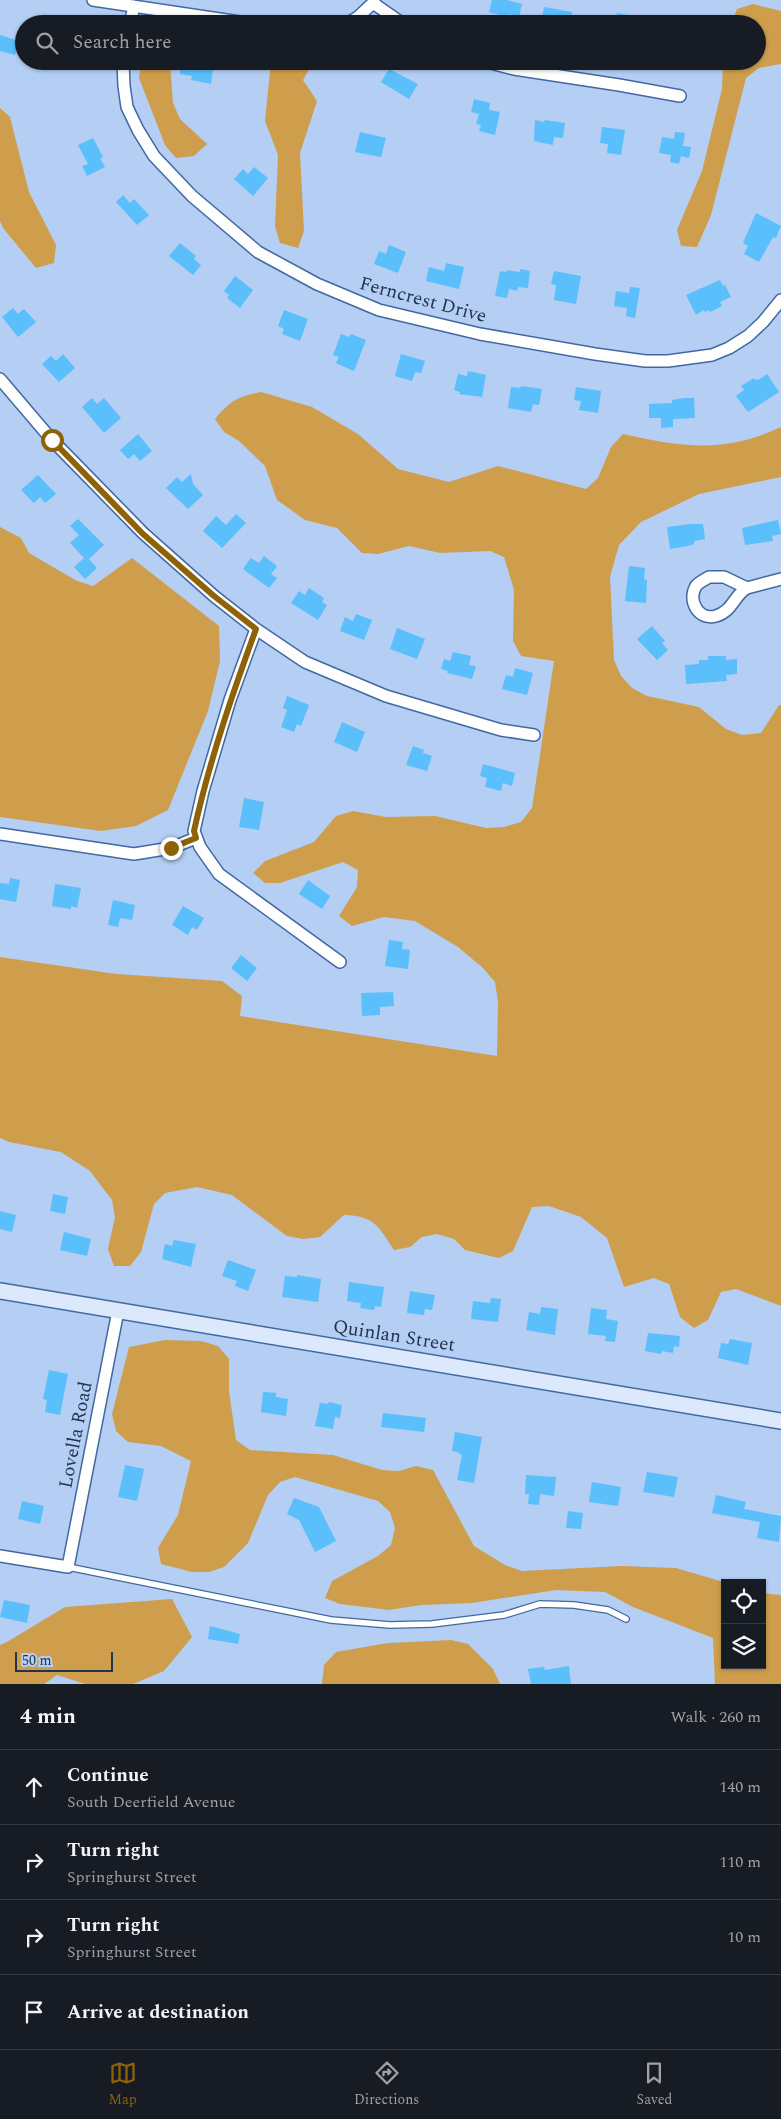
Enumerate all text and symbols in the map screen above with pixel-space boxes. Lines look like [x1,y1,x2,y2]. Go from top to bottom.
search box [15,15,766,70]
text: Search here [73,28,172,57]
icon: search [33,29,61,57]
street label: Ferncrest Drive [356,269,490,331]
route start [41,429,64,452]
route end [160,837,183,860]
street label: Quinlan Street [331,1312,458,1360]
street label: Lovella Road [51,1379,101,1491]
map controls [721,1579,766,1669]
button: locate [721,1579,766,1624]
button: layers [721,1624,766,1669]
scale bar [15,1649,112,1672]
text: 50 m [22,1650,52,1671]
text: 4 min [20,1701,76,1733]
text: Walk · 260 m [670,1705,761,1729]
text: Continue [67,1761,149,1790]
icon: ahead [20,1773,48,1801]
text: 140 m [719,1775,761,1799]
text: South Deerfield Avenue [67,1790,236,1814]
text: Turn right [67,1836,160,1865]
icon: right [20,1848,48,1876]
text: 110 m [719,1850,761,1874]
text: Springhurst Street [67,1865,197,1889]
text: Turn right [67,1911,160,1940]
icon: right [20,1923,48,1951]
text: 10 m [727,1925,761,1949]
text: Springhurst Street [67,1940,197,1964]
icon: arrive [20,1998,48,2026]
text: Arrive at destination [67,1998,249,2027]
tab: Map [109,2059,137,2110]
tab: Directions [354,2059,419,2110]
tab: Saved [637,2059,672,2110]

